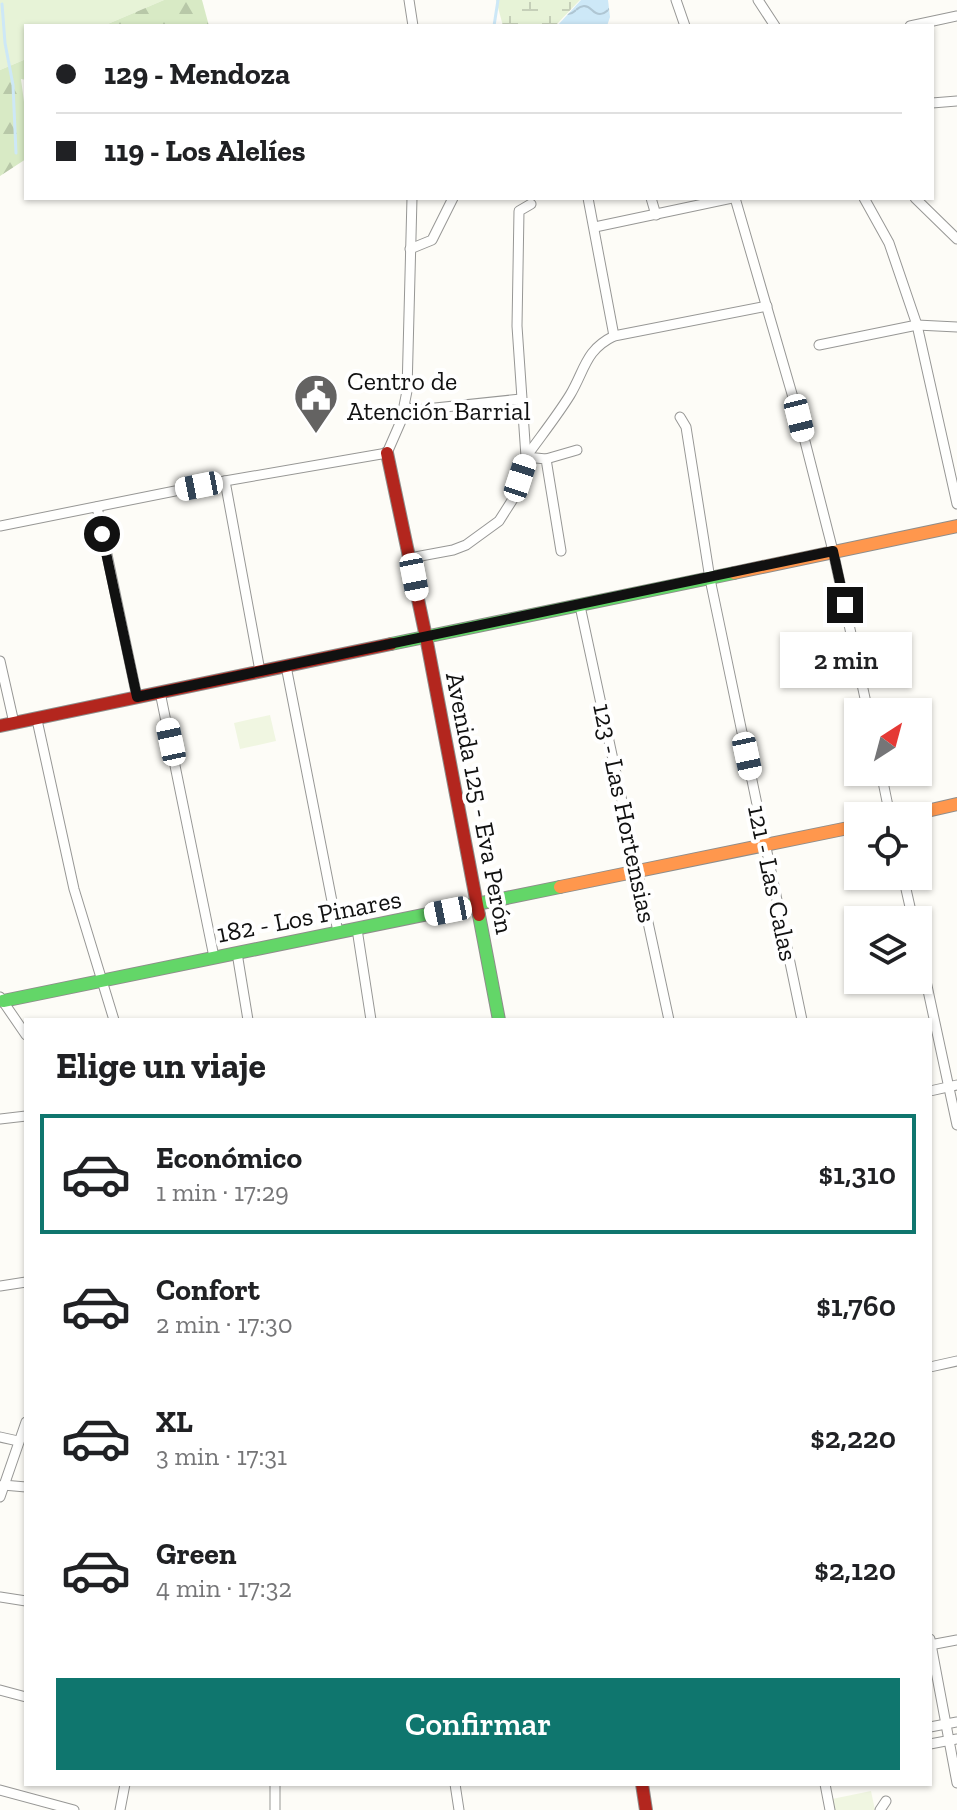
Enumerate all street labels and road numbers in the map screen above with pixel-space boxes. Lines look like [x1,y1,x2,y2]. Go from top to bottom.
street label: Avenida 125 - Eva Perón [439,669,521,937]
street label: 123 - Las Hortensias [586,700,664,926]
street label: 121 - Las Calas [741,802,805,964]
street label: 182 - Los Pinares [214,882,404,950]

